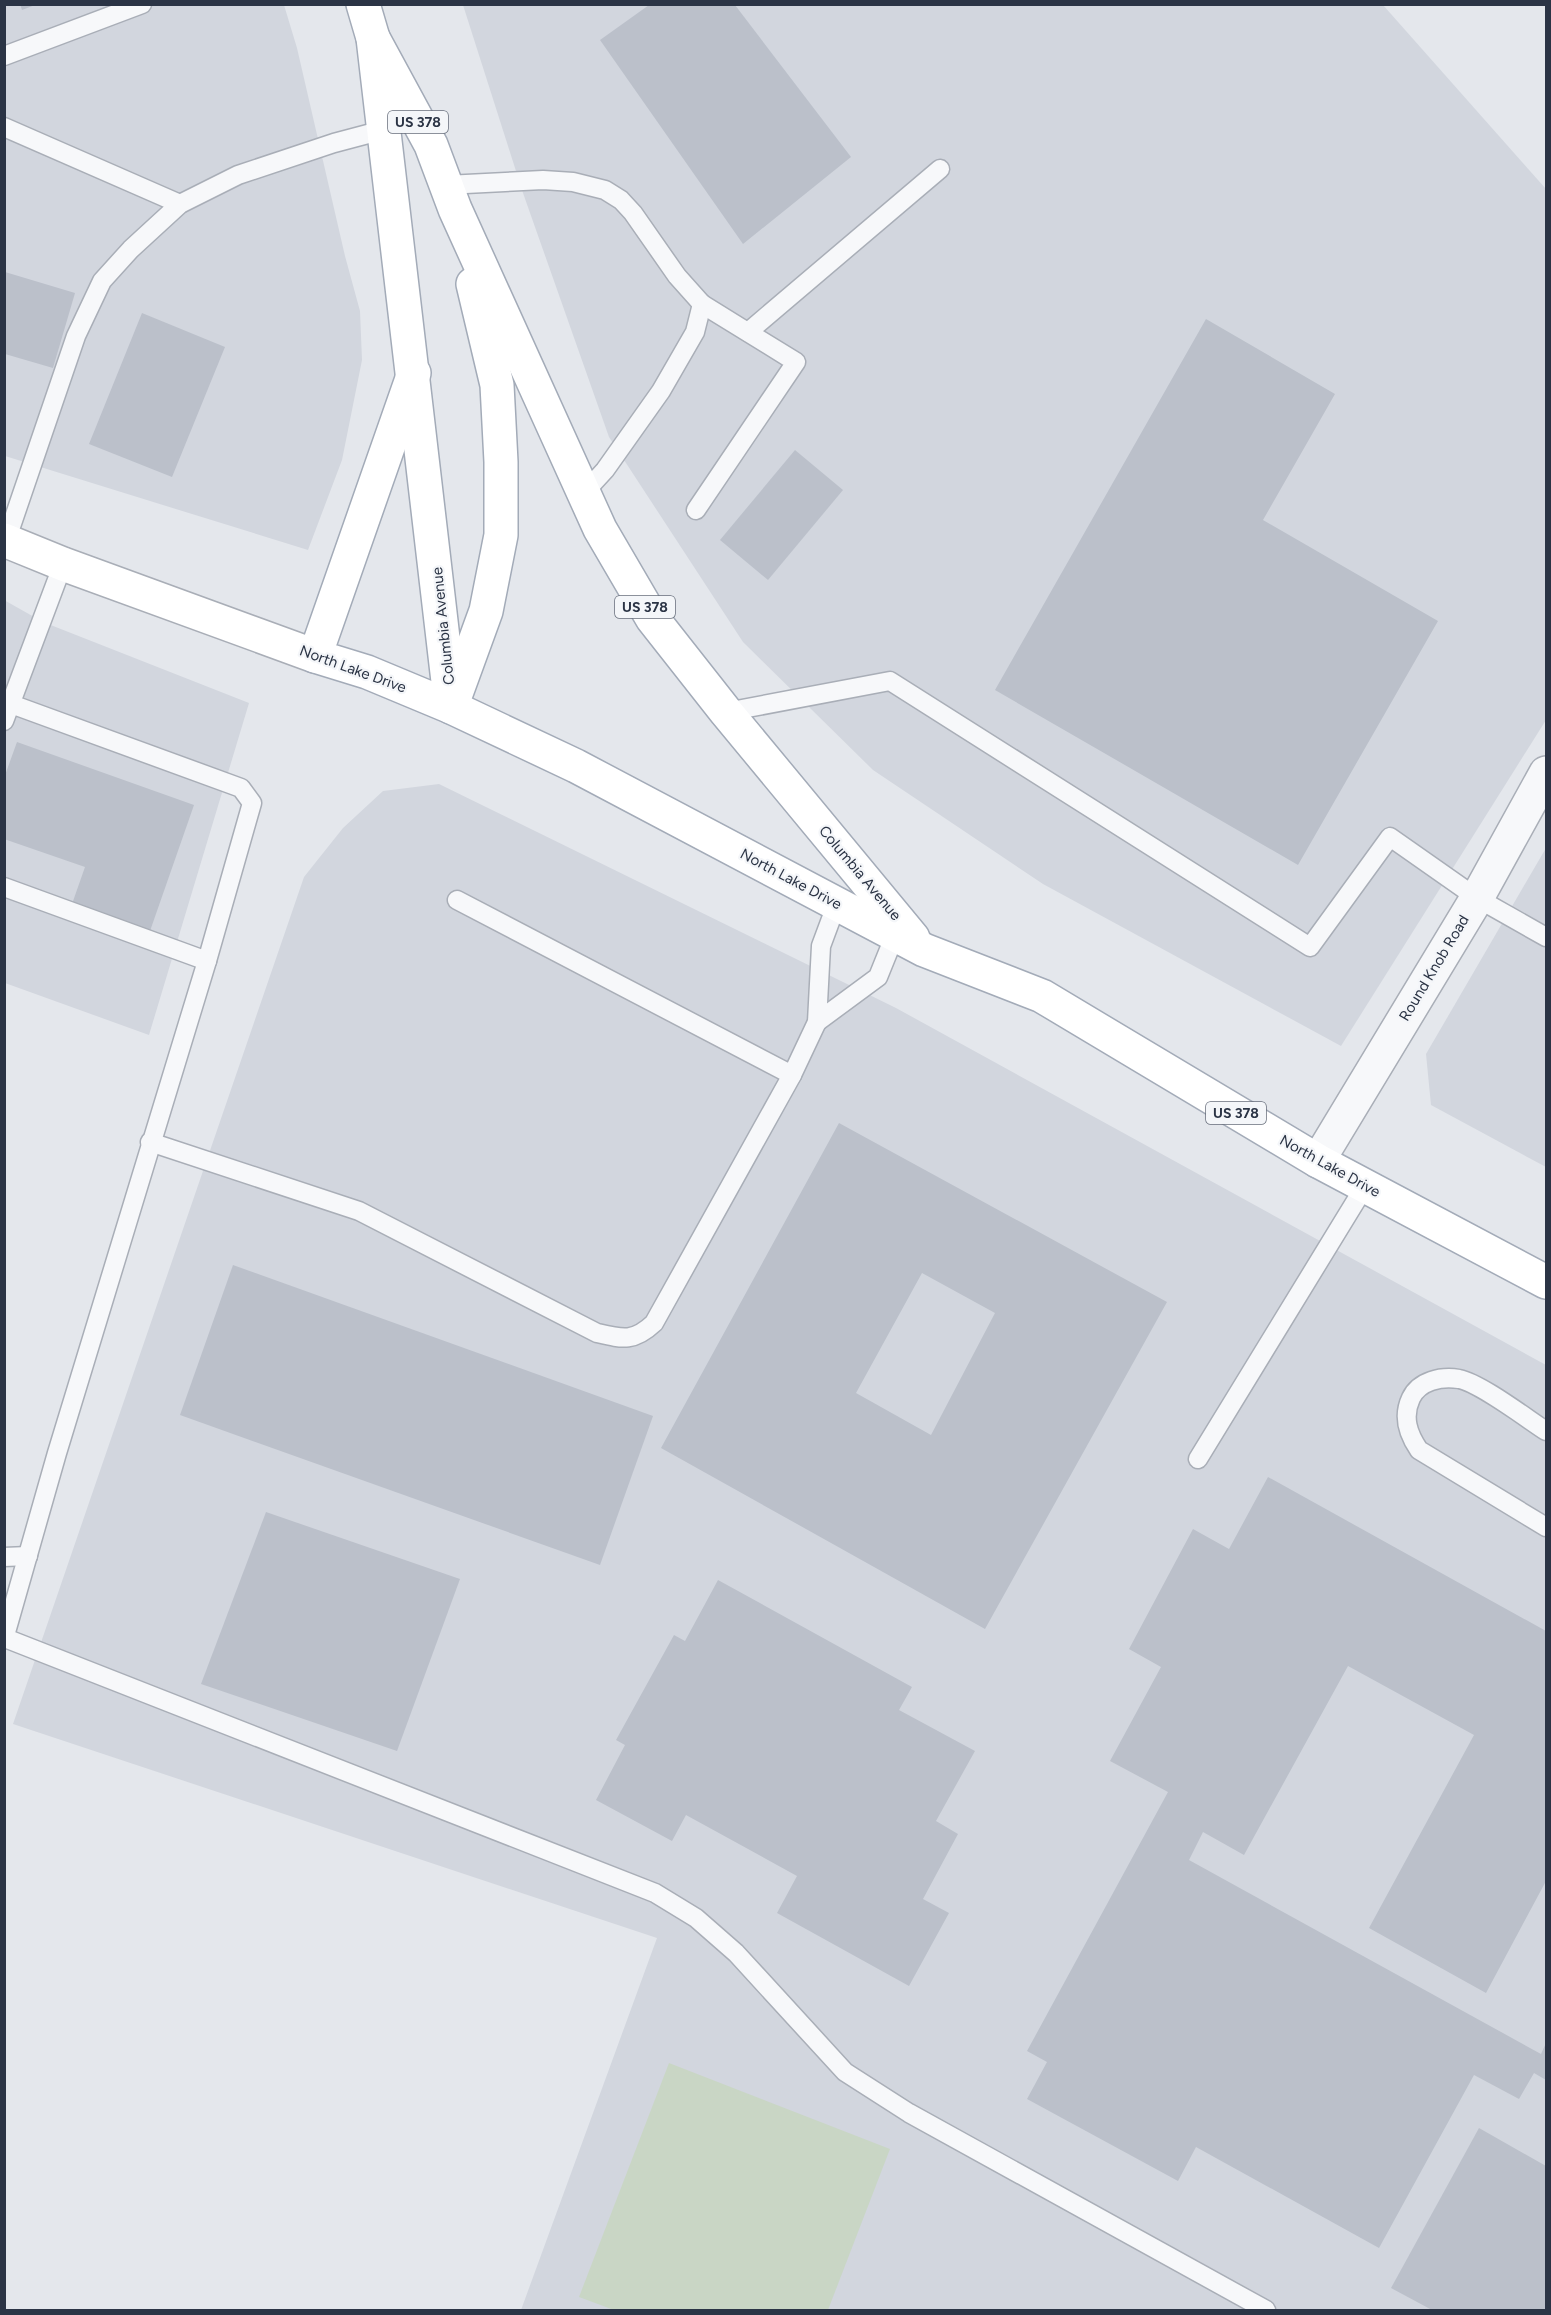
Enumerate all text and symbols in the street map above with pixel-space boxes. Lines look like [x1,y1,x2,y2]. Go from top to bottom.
road number: US 378 [388,111,448,133]
street label: Columbia Avenue [428,566,458,686]
road number: US 378 [615,596,675,618]
street label: North Lake Drive [297,641,409,697]
street label: Columbia Avenue [815,822,905,924]
street label: North Lake Drive [737,845,845,913]
street label: Round Knob Road [1395,912,1473,1024]
road number: US 378 [1206,1102,1266,1124]
street label: North Lake Drive [1277,1131,1383,1201]

